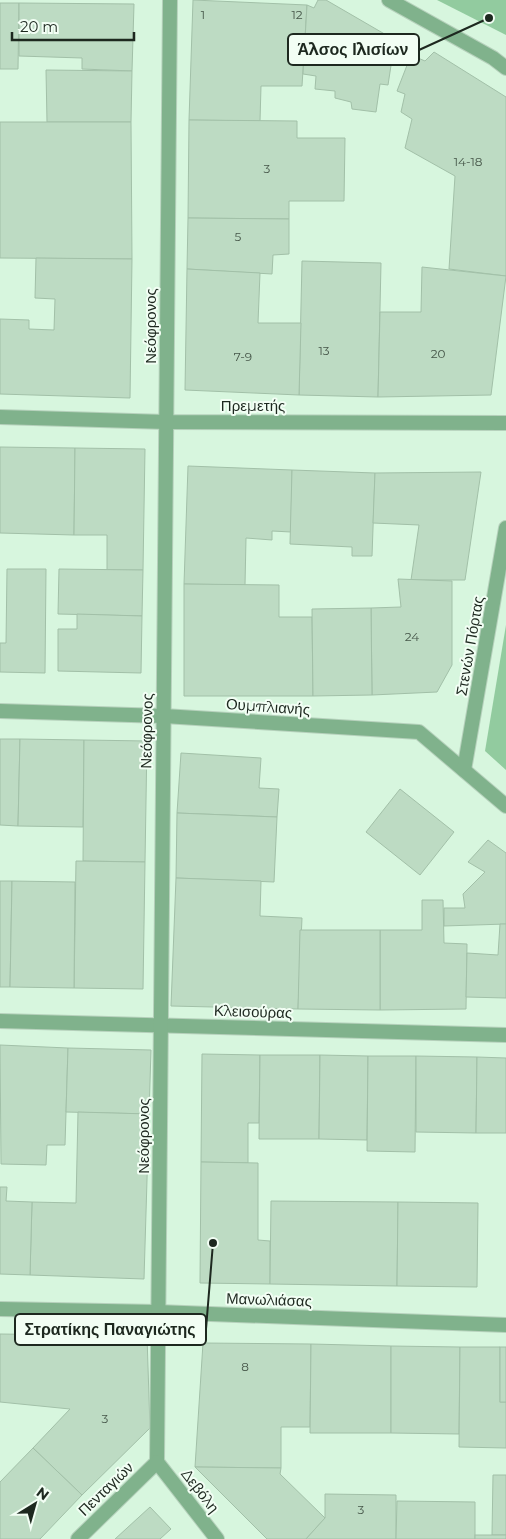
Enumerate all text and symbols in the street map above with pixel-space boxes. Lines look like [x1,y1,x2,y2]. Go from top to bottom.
house number: 1 [201,7,205,22]
house number: 12 [291,7,303,22]
scale bar [12,10,135,42]
text: 20 m [20,17,58,36]
callout: Άλσος Ιλισίων [288,34,419,65]
text: Άλσος Ιλισίων [298,40,409,59]
house number: 14-18 [454,154,483,169]
house number: 3 [264,161,271,176]
house number: 5 [235,229,242,244]
street label: Νεόφρονος [141,288,160,364]
house number: 13 [318,343,330,358]
house number: 20 [431,346,445,361]
house number: 7-9 [234,349,252,364]
street label: Πρεμετής [221,396,285,415]
street label: Στενών Πόρτας [451,595,488,697]
house number: 24 [405,629,419,644]
street label: Νεόφρονος [136,693,157,769]
street label: Ουμπλιανής [225,694,311,719]
street label: Κλεισούρας [214,1001,293,1022]
street label: Νεόφρονος [134,1098,153,1174]
street label: Μανωλιάσας [226,1289,312,1310]
callout: Στρατίκης Παναγιώτης [15,1314,206,1345]
text: Στρατίκης Παναγιώτης [24,1320,196,1339]
house number: 8 [241,1359,249,1374]
house number: 3 [102,1411,109,1426]
street label: Πενταγιών [74,1458,137,1520]
street label: Δεβόλη [177,1465,224,1517]
north arrow [10,1479,60,1529]
text: N [33,1483,53,1504]
house number: 3 [358,1502,365,1517]

